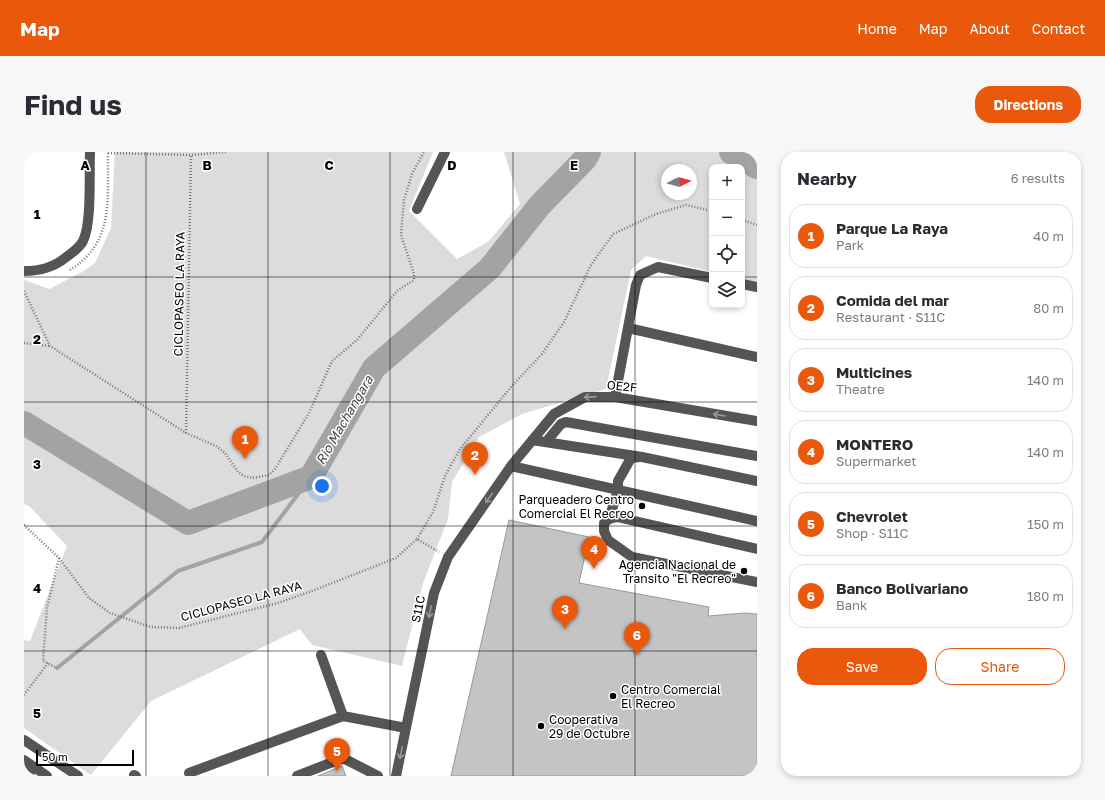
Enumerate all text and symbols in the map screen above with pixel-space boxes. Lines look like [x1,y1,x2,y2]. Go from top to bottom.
text: Map [20,17,60,40]
text: Home [857,20,897,37]
text: Map [919,20,947,37]
text: About [969,20,1010,37]
text: Contact [1032,20,1085,37]
button: Directions [975,86,1081,123]
text: Find us [24,88,122,121]
text: A [80,157,90,173]
text: B [202,157,212,173]
text: C [324,157,334,173]
text: D [447,157,457,173]
text: E [570,157,578,173]
north arrow [661,164,697,200]
map controls [709,164,745,308]
button: + [709,164,745,200]
text: Nearby [797,168,857,189]
text: 6 results [1011,170,1065,186]
button: − [709,200,745,236]
text: 1 [34,206,41,222]
text: Parque La Raya [836,219,948,237]
text: 1 [808,228,814,244]
text: 40 m [1033,228,1064,244]
street label: CICLOPASEO LA RAYA [170,232,188,356]
button: locate [709,236,745,272]
text: Park [836,237,864,253]
button: layers [709,272,745,308]
text: Comida del mar [836,291,949,309]
text: 2 [807,300,815,316]
text: 80 m [1033,300,1064,316]
text: Restaurant · S11C [836,309,945,325]
text: 2 [33,331,41,347]
text: Multicines [836,363,912,381]
water label: Rio Machangara [312,372,376,467]
text: 3 [807,372,815,388]
text: 140 m [1027,372,1064,388]
street label: OE2F [606,377,638,395]
text: Theatre [836,381,885,397]
one-way arrow [584,394,597,401]
one-way arrow [712,410,725,418]
pin: 1 [232,426,258,459]
text: MONTERO [836,435,913,453]
pin: 2 [462,442,488,475]
text: 4 [807,444,815,460]
text: 140 m [1027,444,1064,460]
text: Supermarket [836,453,917,469]
text: 3 [33,456,41,472]
your location [312,476,332,496]
one-way arrow [485,492,493,503]
place label: Parqueadero Centro Comercial El Recreo [518,492,634,521]
marker: Parqueadero Centro Comercial El Recreo [637,501,647,511]
text: Chevrolet [836,507,908,525]
text: 5 [807,516,815,532]
text: 150 m [1027,516,1064,532]
text: Shop · S11C [836,525,908,541]
pin: 4 [581,536,607,569]
place label: Agencia Nacional de Transito "El Recreo" [619,557,736,586]
marker: Agencia Nacional de Transito "El Recreo" [739,566,749,576]
street label: CICLOPASEO LA RAYA [179,578,303,624]
text: Banco Bolivariano [836,579,968,597]
text: 4 [33,580,41,596]
text: 6 [807,588,815,604]
text: 180 m [1027,588,1064,604]
street label: S11C [408,594,428,624]
pin: 3 [552,596,578,629]
text: Bank [836,597,867,613]
one-way arrow [426,605,434,618]
pin: 6 [624,622,650,655]
button: Save [797,648,927,685]
button: Share [935,648,1065,685]
place label: Centro Comercial El Recreo [621,682,721,711]
marker: Centro Comercial El Recreo [608,691,618,701]
text: 5 [33,705,41,721]
place label: Cooperativa 29 de Octubre [549,712,630,741]
marker: Cooperativa 29 de Octubre [536,721,546,731]
pin: 5 [324,738,350,771]
one-way arrow [396,746,404,759]
scale bar [36,748,134,767]
text: 50 m [42,750,68,763]

